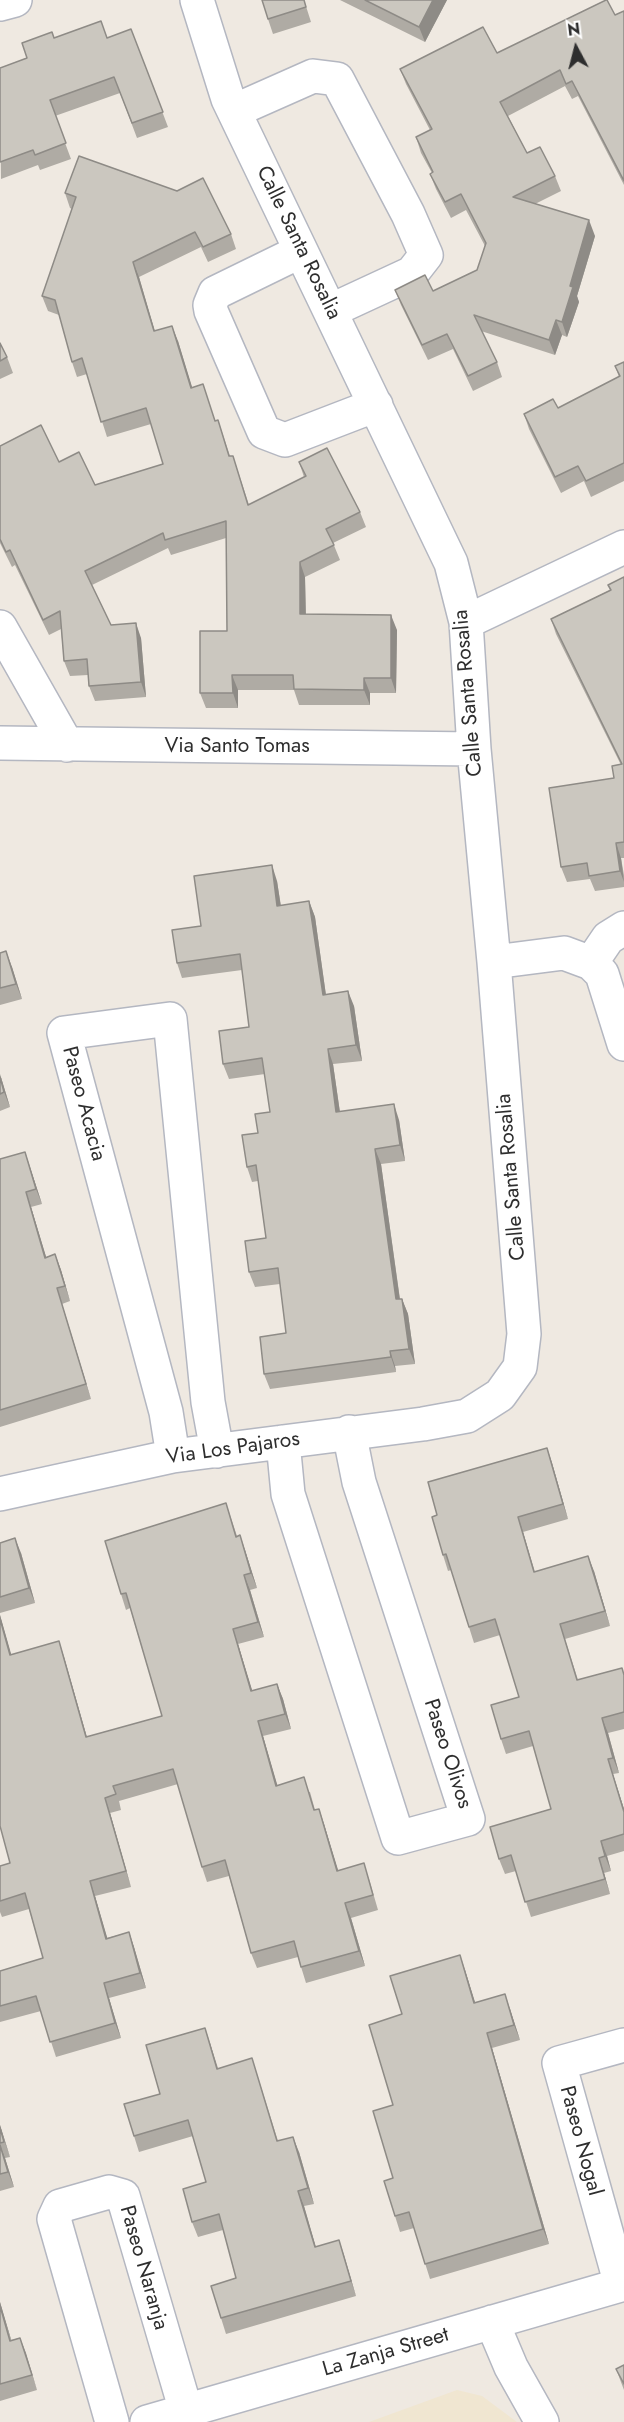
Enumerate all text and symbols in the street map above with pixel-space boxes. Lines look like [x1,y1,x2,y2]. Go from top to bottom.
text: N [566,17,581,42]
north arrow [546,18,606,78]
street label: Calle Santa Rosalia [250,162,346,324]
street label: Calle Santa Rosalia [449,608,489,778]
street label: Via Santo Tomas [164,734,310,760]
street label: Paseo Acacia [56,1044,110,1164]
street label: Calle Santa Rosalia [492,1092,532,1262]
street label: Via Los Pajaros [165,1427,301,1471]
street label: Paseo Olivos [417,1696,477,1812]
street label: Paseo Nogal [553,2083,607,2199]
street label: Paseo Naranja [113,2203,173,2333]
street label: La Zanja Street [320,2323,452,2383]

